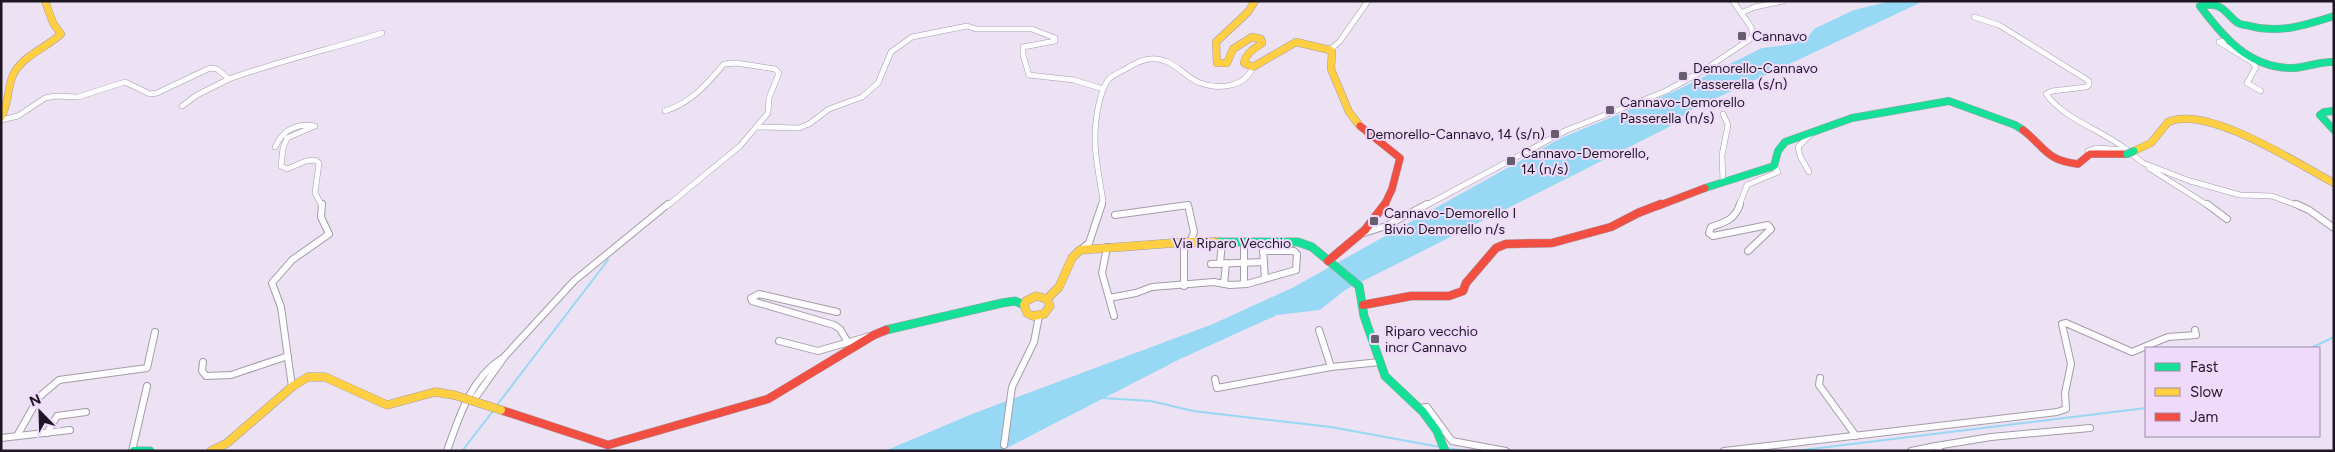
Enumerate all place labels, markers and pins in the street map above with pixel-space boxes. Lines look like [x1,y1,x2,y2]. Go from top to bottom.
place label: Cannavo [1752,28,1807,45]
marker: Cannavo [1736,30,1748,42]
place label: Demorello-Cannavo Passerella (s/n) [1693,60,1818,93]
marker: Demorello-Cannavo Passerella (s/n) [1677,70,1689,82]
place label: Cannavo-Demorello Passerella (n/s) [1620,94,1745,127]
marker: Cannavo-Demorello Passerella (n/s) [1604,104,1616,116]
place label: Demorello-Cannavo, 14 (s/n) [1366,126,1545,143]
marker: Demorello-Cannavo, 14 (s/n) [1549,128,1561,140]
place label: Cannavo-Demorello, 14 (n/s) [1521,145,1649,178]
marker: Cannavo-Demorello, 14 (n/s) [1505,155,1517,167]
place label: Cannavo-Demorello I Bivio Demorello n/s [1384,205,1516,238]
marker: Cannavo-Demorello I Bivio Demorello n/s [1368,215,1380,227]
place label: Riparo vecchio incr Cannavo [1385,323,1478,356]
marker: Riparo vecchio incr Cannavo [1369,333,1381,345]

